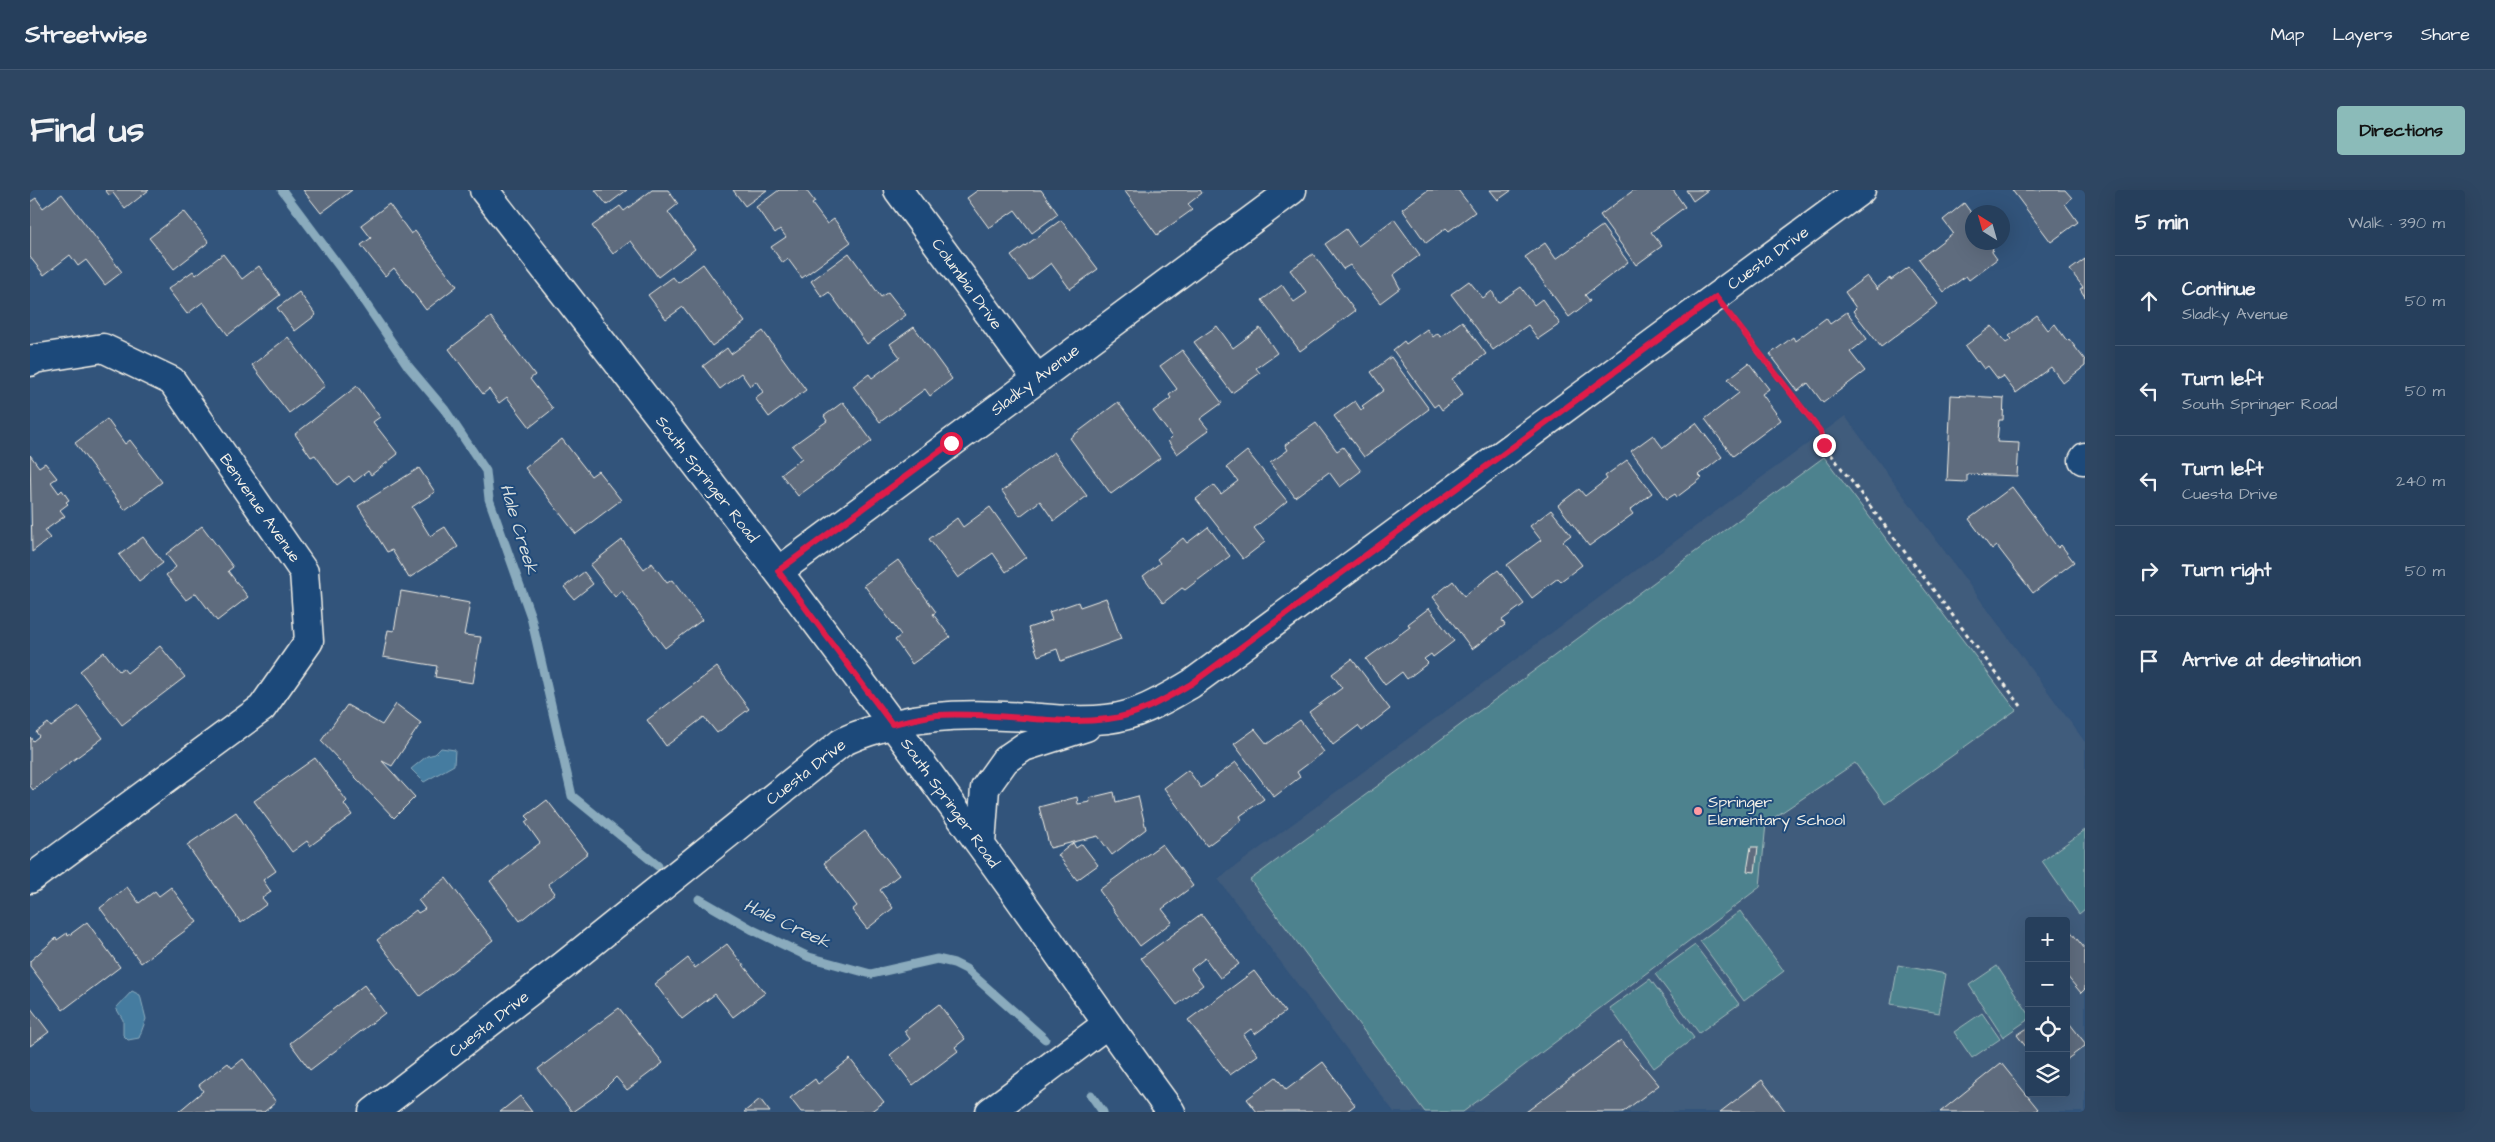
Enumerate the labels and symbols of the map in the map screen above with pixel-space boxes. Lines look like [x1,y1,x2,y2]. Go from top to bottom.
north arrow [1965,205,2010,250]
street label: Cuesta Drive [1723,221,1813,295]
street label: Columbia Drive [926,234,1008,334]
street label: Sladky Avenue [986,339,1085,422]
street label: South Springer Road [650,411,764,548]
route start [940,432,963,455]
route end [1813,434,1836,457]
street label: Benvenue Avenue [214,449,306,567]
water label: Hale Creek [493,481,545,578]
street label: Cuesta Drive [762,734,851,810]
street label: South Springer Road [895,734,1005,873]
place label: Springer Elementary School [1708,791,1845,832]
marker: Springer Elementary School [1692,805,1704,817]
water label: Hale Creek [740,893,835,955]
street label: Cuesta Drive [445,986,534,1062]

